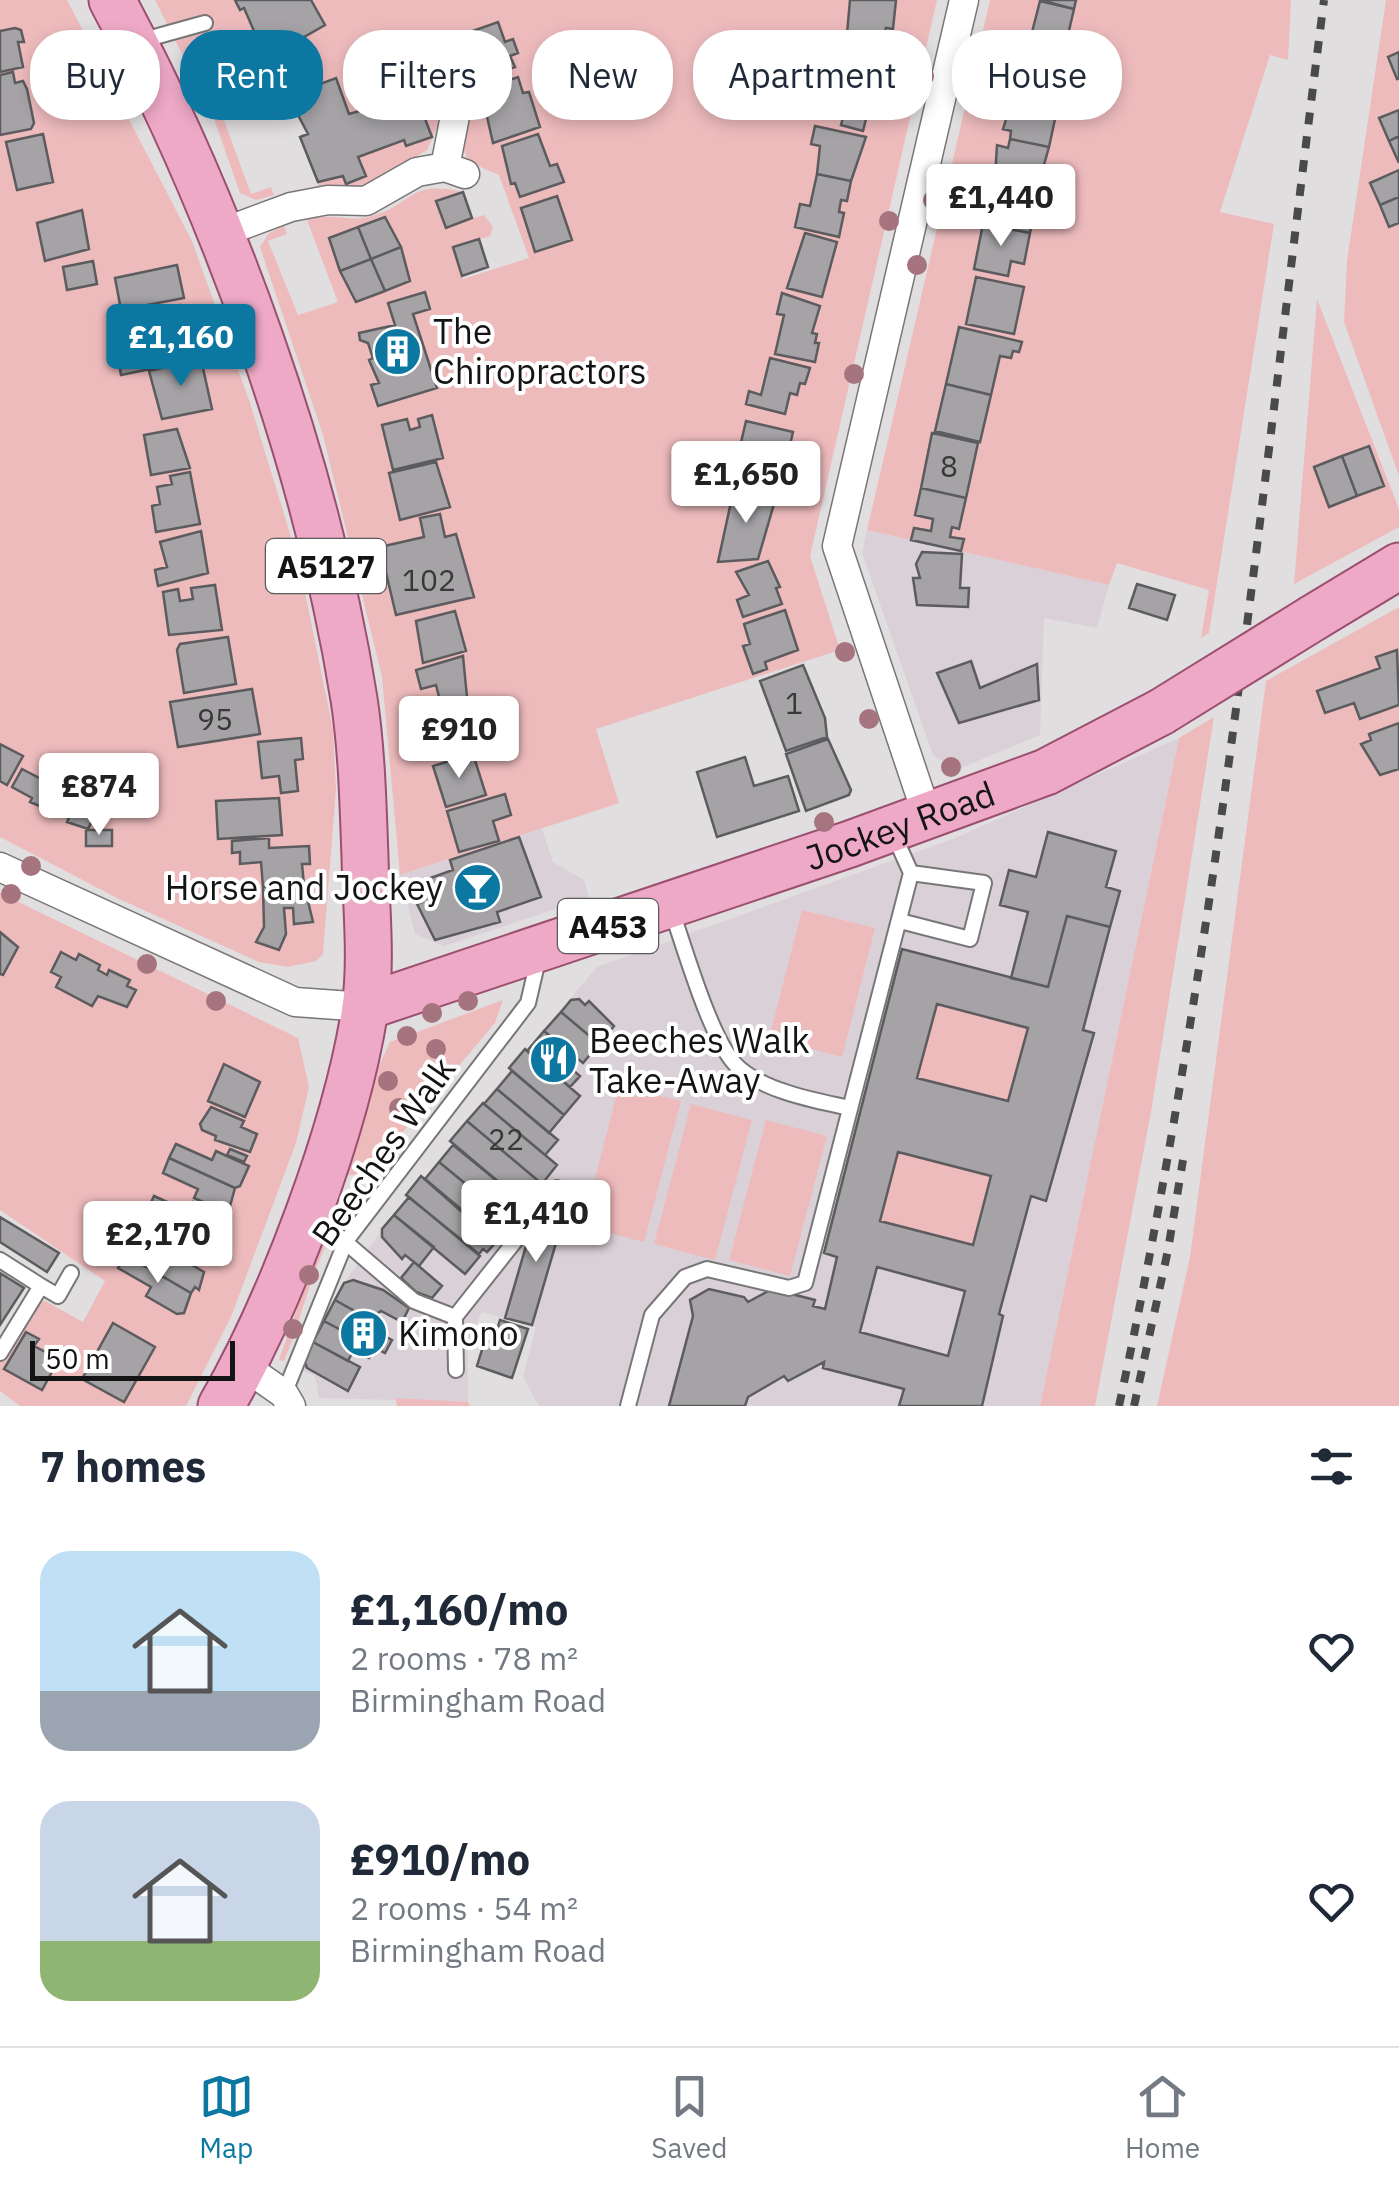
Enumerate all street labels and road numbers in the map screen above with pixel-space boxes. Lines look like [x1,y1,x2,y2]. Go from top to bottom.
road number: A5127 [266,539,386,593]
street label: Jockey Road [799,770,1001,880]
road number: A453 [558,899,658,953]
street label: Beeches Walk [301,1047,465,1255]

